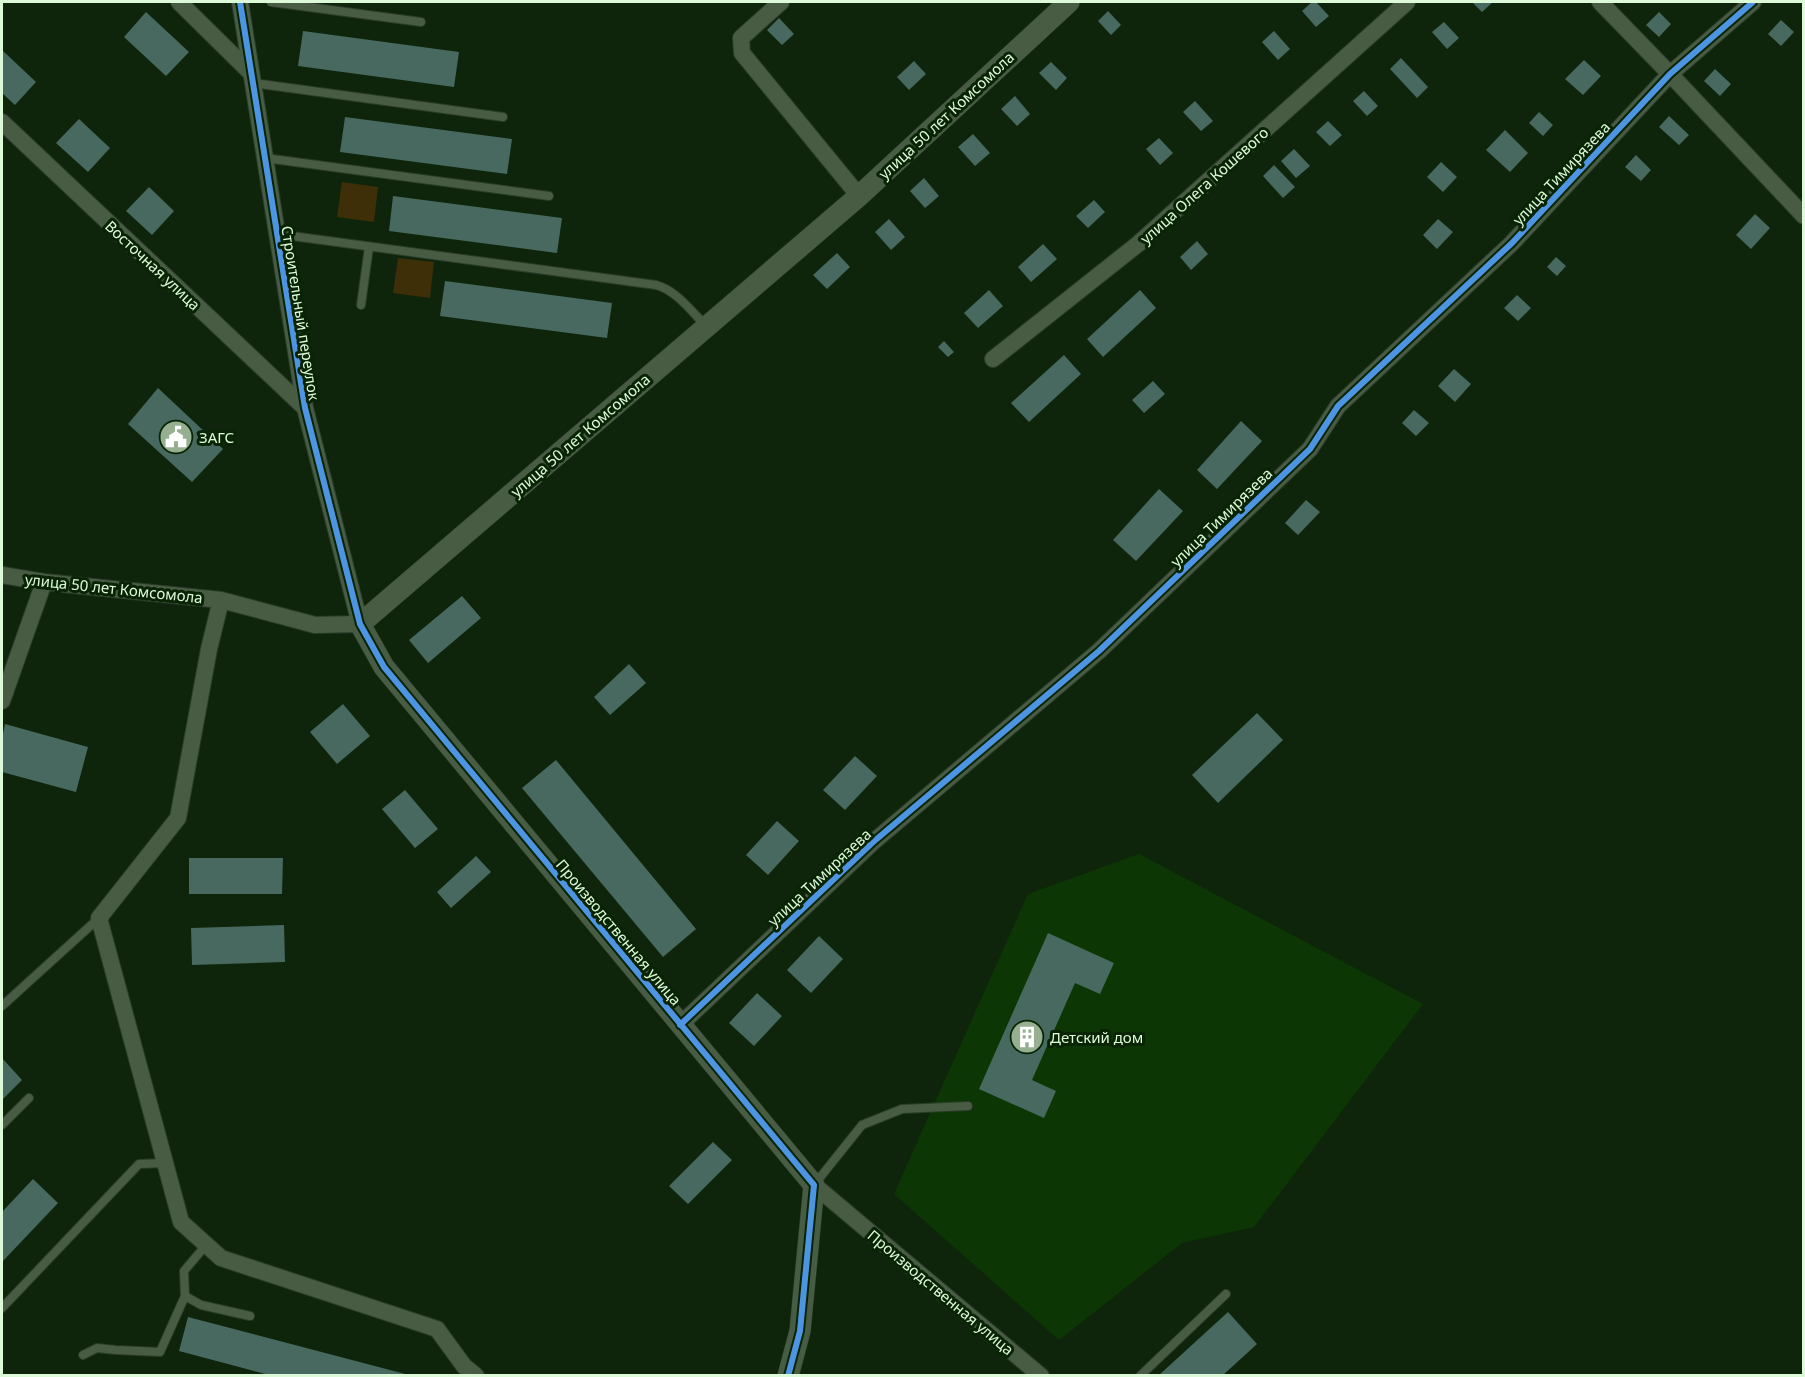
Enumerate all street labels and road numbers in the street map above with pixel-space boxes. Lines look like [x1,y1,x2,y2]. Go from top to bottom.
street label: улица 50 лет Комсомола [874,47,1018,183]
street label: улица Тимирязева [1508,117,1614,229]
street label: улица Олега Кошевого [1136,122,1272,248]
street label: Восточная улица [101,216,205,314]
street label: Строительный переулок [277,224,325,402]
street label: улица 50 лет Комсомола [506,369,654,501]
street label: улица Тимирязева [1166,463,1276,571]
street label: улица 50 лет Комсомола [24,569,204,607]
street label: улица Тимирязева [763,824,875,930]
street label: Производственная улица [552,855,686,1009]
street label: Производственная улица [864,1225,1018,1359]

